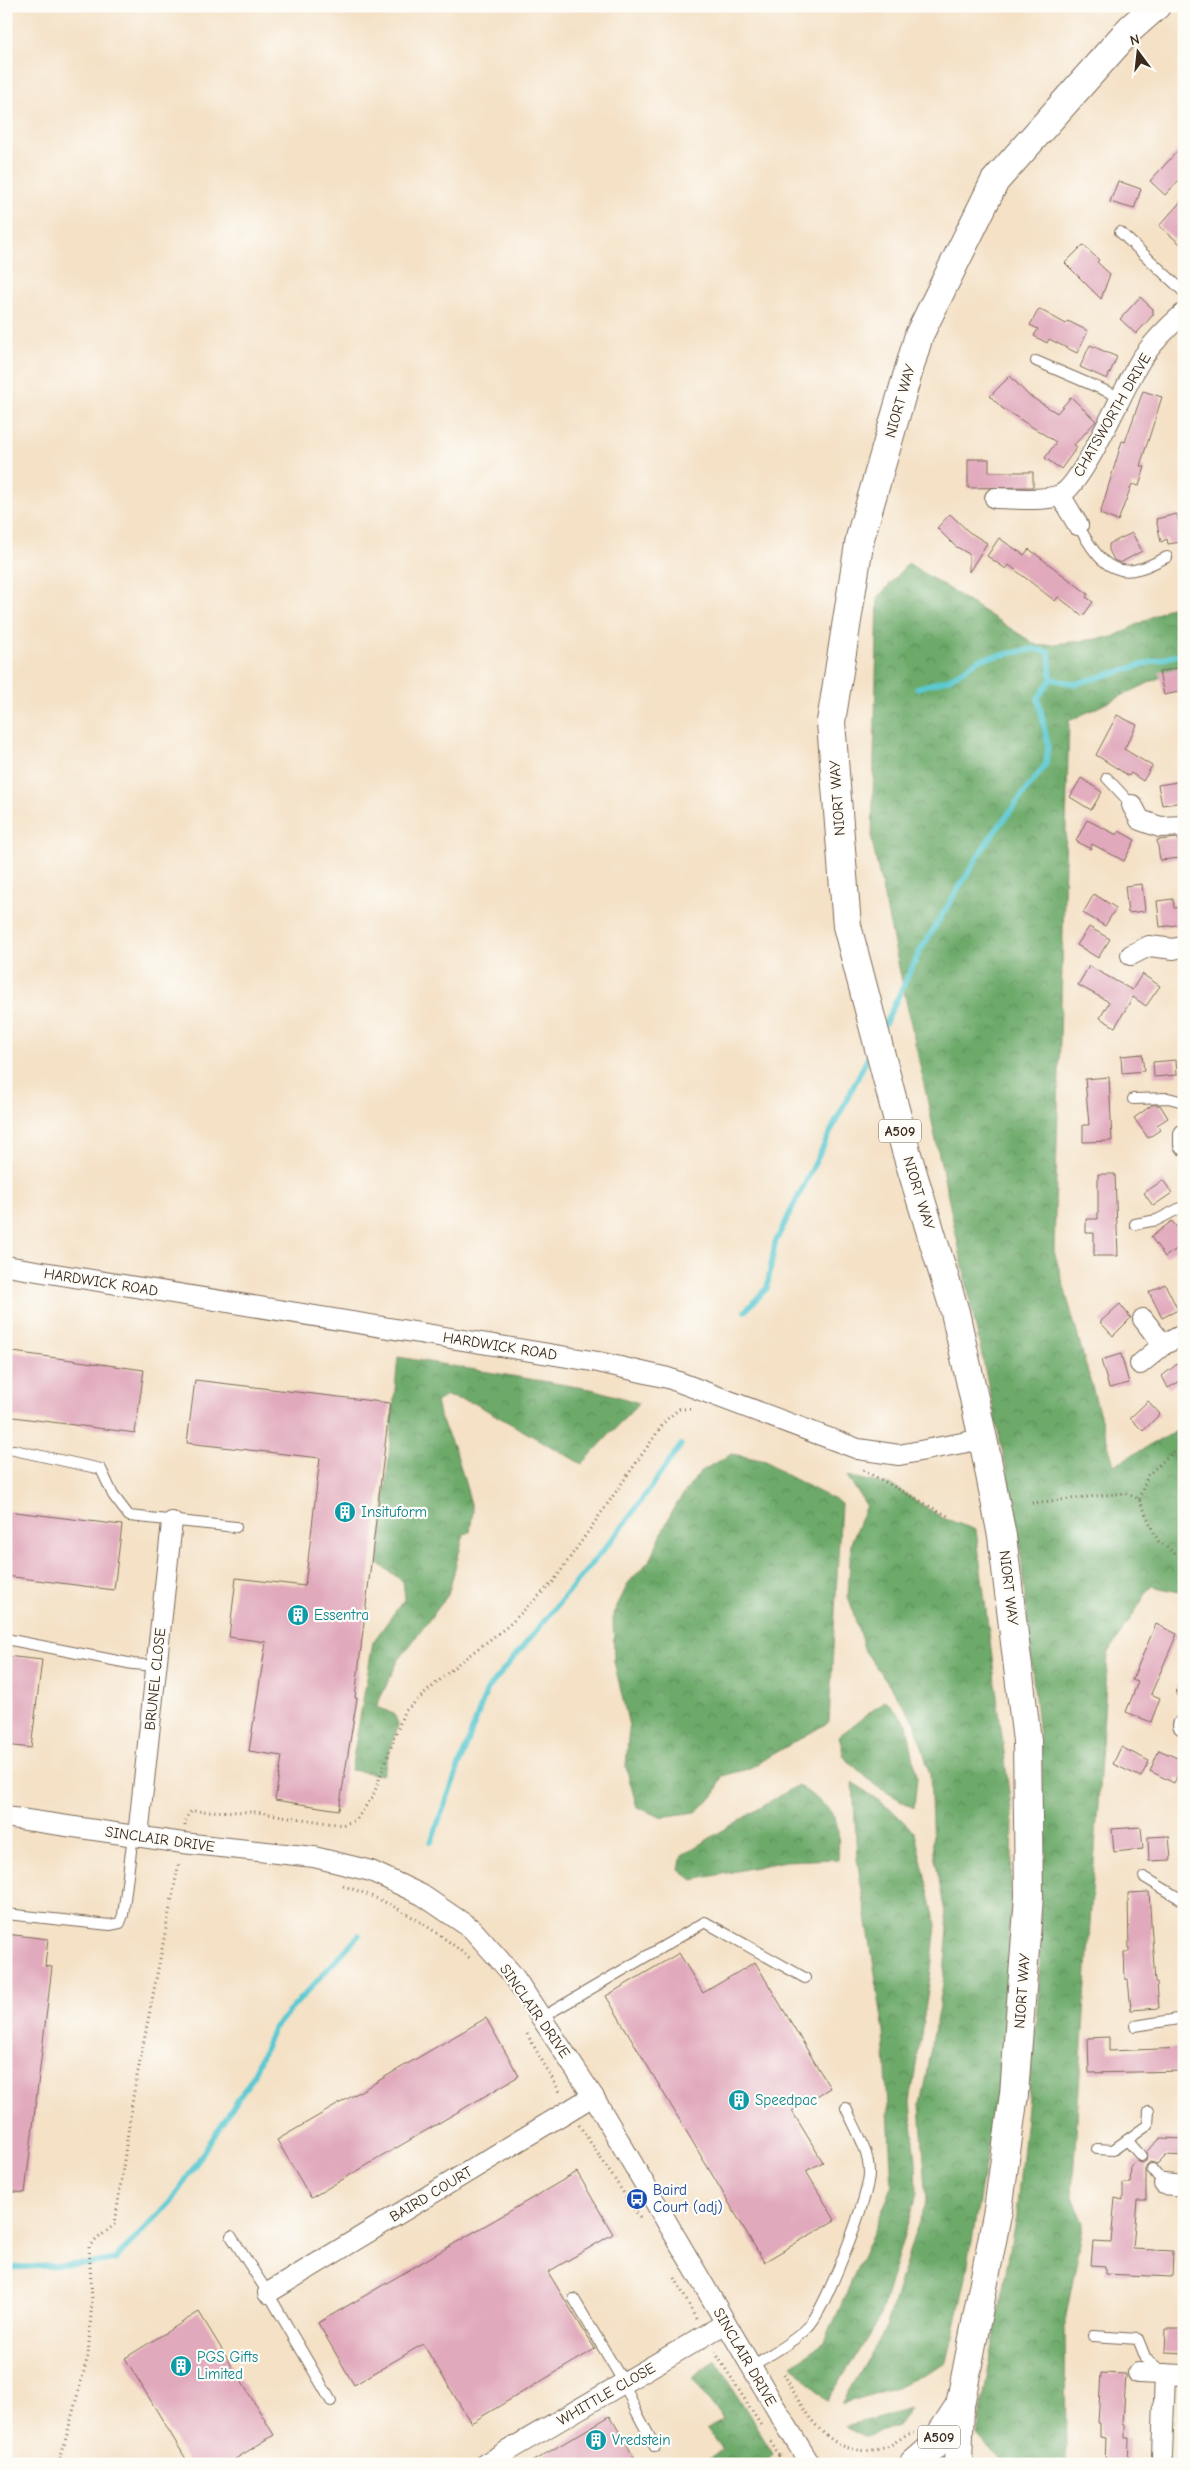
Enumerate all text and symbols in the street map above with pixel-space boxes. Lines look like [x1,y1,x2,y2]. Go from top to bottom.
north arrow [1112,28,1162,78]
text: N [1128,31,1141,49]
street label: CHATSWORTH DRIVE [1069,350,1155,480]
street label: NIORT WAY [881,362,919,440]
street label: NIORT WAY [825,760,849,836]
road number: A509 [879,1120,921,1142]
street label: NIORT WAY [899,1154,939,1232]
street label: HARDWICK ROAD [43,1264,159,1300]
street label: HARDWICK ROAD [442,1328,558,1364]
building icon: Insituform [333,1500,357,1524]
place label: Insituform [361,1503,427,1521]
street label: NIORT WAY [995,1549,1023,1627]
building icon: Essentra [286,1603,310,1627]
place label: Essentra [314,1606,369,1624]
street label: BRUNEL CLOSE [141,1627,169,1731]
street label: SINCLAIR DRIVE [104,1822,216,1856]
street label: NIORT WAY [1010,1953,1034,2029]
street label: SINCLAIR DRIVE [496,1961,574,2061]
building icon: Speedpac [727,2088,751,2112]
place label: Speedpac [755,2091,817,2109]
street label: BAIRD COURT [386,2162,476,2226]
place label: Baird Court (adj) [653,2181,723,2216]
bus stop icon: Baird Court (adj) [625,2187,649,2211]
street label: SINCLAIR DRIVE [710,2305,780,2409]
place label: PGS Gifts Limited [197,2348,258,2383]
building icon: PGS Gifts Limited [169,2354,193,2378]
street label: WHITTLE CLOSE [554,2359,658,2429]
road number: A509 [918,2426,960,2448]
building icon: Vredstein [584,2428,608,2452]
place label: Vredstein [612,2431,671,2449]

